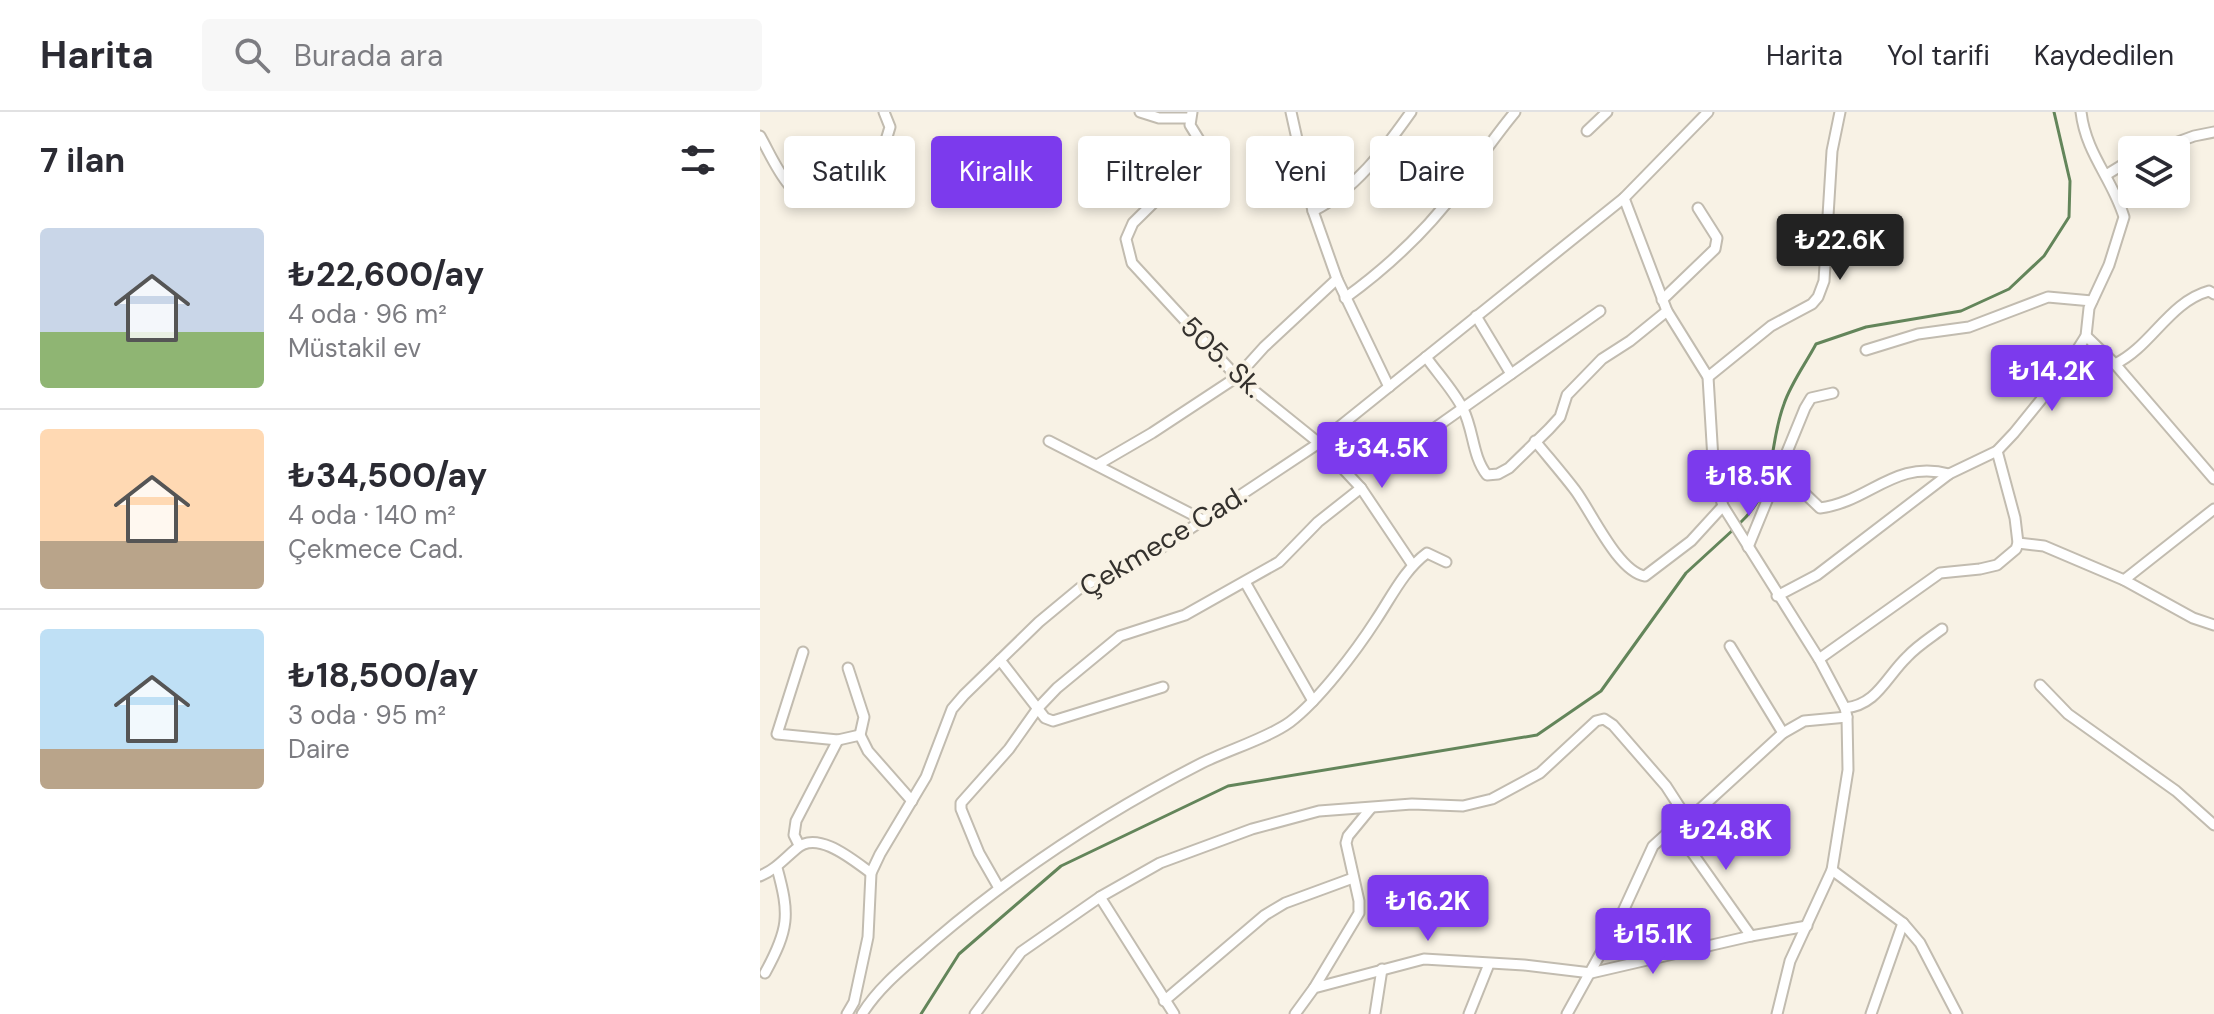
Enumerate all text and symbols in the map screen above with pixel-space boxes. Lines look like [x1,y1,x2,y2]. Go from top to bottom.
search box [202,19,762,91]
text: Harita [40,30,154,80]
icon: search [230,33,274,77]
text: Burada ara [294,36,443,75]
text: Harita [1766,37,1843,74]
text: Yol tarifi [1887,37,1990,74]
text: Kaydedilen [2034,37,2174,74]
chip: Satılık [784,136,915,208]
chip: Kiralık [931,136,1062,208]
chip: Filtreler [1078,136,1230,208]
chip: Yeni [1246,136,1354,208]
chip: Daire [1370,136,1493,208]
map controls [2118,136,2190,208]
button: layers [2118,136,2190,208]
text: 7 ilan [40,138,125,183]
icon: filters [676,138,720,182]
pin: ₺22.6K [1775,214,1905,282]
text: ₺22.6K [1795,223,1885,257]
text: ₺22,600/ay [288,252,484,297]
icon: home [104,260,200,356]
text: 4 oda · 96 m² [288,297,447,331]
street label: 505. Sk. [1172,308,1272,406]
text: Müstakil ev [288,331,421,365]
pin: ₺14.2K [1987,345,2117,413]
text: ₺14.2K [2009,354,2095,388]
pin: ₺34.5K [1317,422,1447,490]
text: ₺34.5K [1335,431,1429,465]
pin: ₺18.5K [1684,450,1814,518]
text: ₺34,500/ay [288,453,487,498]
text: ₺18.5K [1705,459,1793,493]
icon: home [104,461,200,557]
street label: Çekmece Cad. [1073,477,1253,605]
text: 4 oda · 140 m² [288,498,456,532]
text: Çekmece Cad. [288,532,463,566]
text: ₺18,500/ay [288,653,478,698]
icon: home [104,661,200,757]
text: 3 oda · 95 m² [288,698,446,732]
text: Daire [288,732,350,766]
pin: ₺24.8K [1661,804,1791,872]
text: ₺24.8K [1679,813,1773,847]
pin: ₺16.2K [1363,875,1493,943]
text: ₺16.2K [1385,884,1471,918]
pin: ₺15.1K [1588,908,1718,976]
text: ₺15.1K [1613,917,1693,951]

